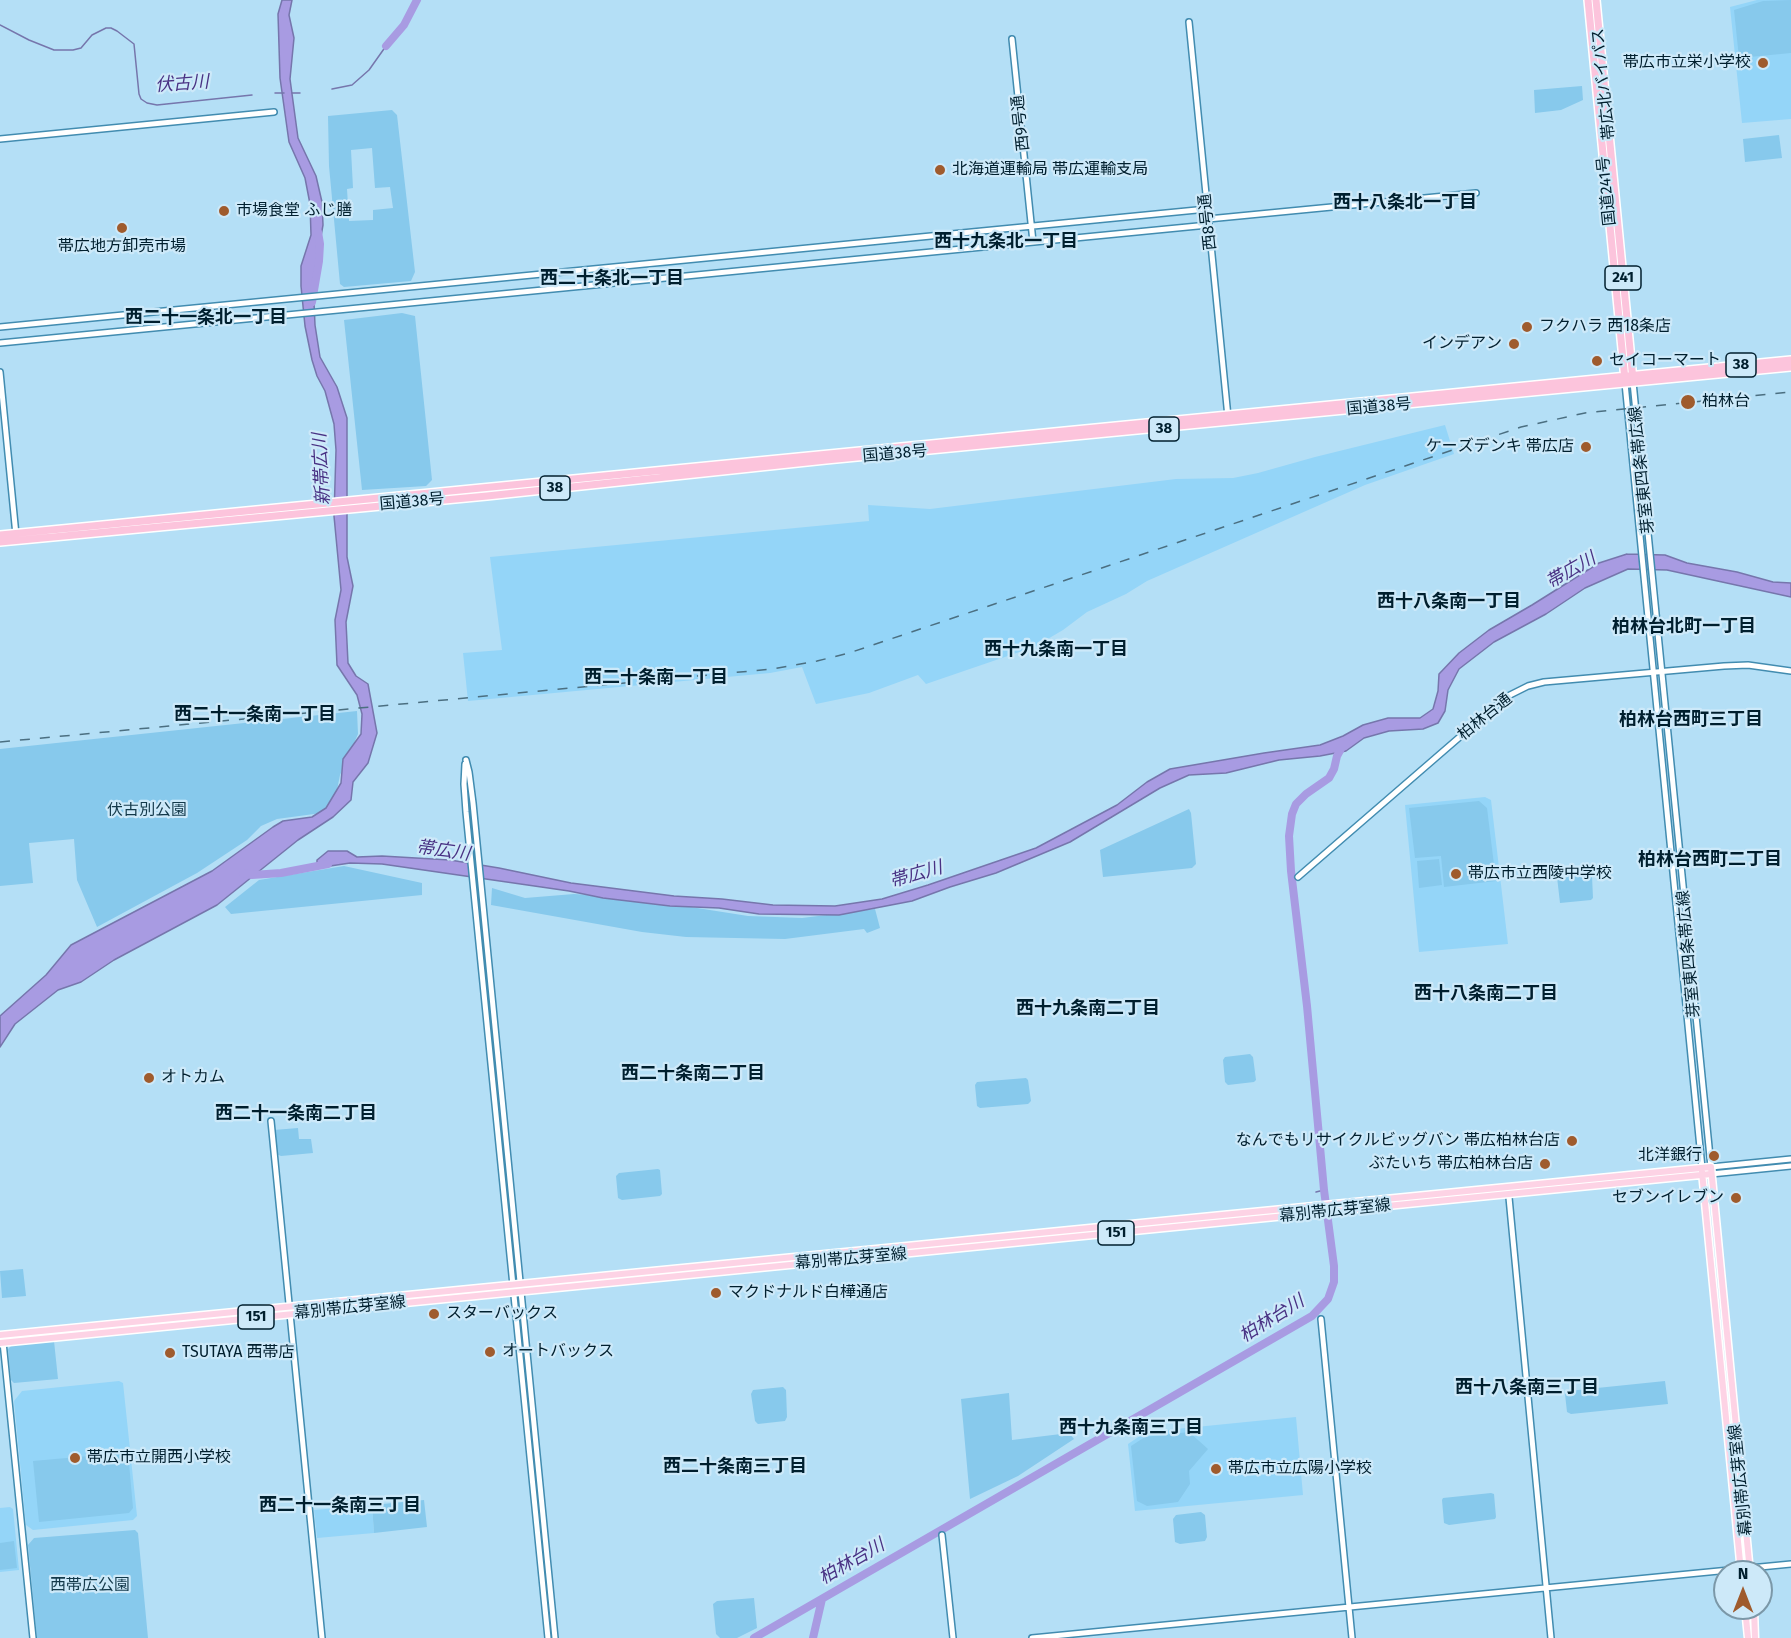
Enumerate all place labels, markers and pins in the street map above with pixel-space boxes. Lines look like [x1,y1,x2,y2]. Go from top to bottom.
place label: 帯広市立栄小学校 [1623,53,1751,73]
marker: 帯広市立栄小学校 [1756,56,1770,70]
place label: 北海道運輸局 帯広運輸支局 [952,160,1148,180]
marker: 北海道運輸局 帯広運輸支局 [933,163,947,177]
place label: 市場食堂 ふじ膳 [236,201,352,221]
marker: 市場食堂 ふじ膳 [217,204,231,218]
marker: 帯広地方卸売市場 [115,221,129,235]
place label: 帯広地方卸売市場 [58,237,186,257]
place label: フクハラ 西18条店 [1539,317,1671,337]
marker: フクハラ 西18条店 [1520,320,1534,334]
place label: インデアン [1422,334,1502,354]
marker: インデアン [1507,337,1521,351]
place label: セイコーマート [1609,351,1721,371]
marker: セイコーマート [1590,354,1604,368]
place label: 柏林台 [1702,392,1750,412]
marker: 柏林台 [1679,393,1697,411]
place label: ケーズデンキ 帯広店 [1426,437,1574,457]
marker: ケーズデンキ 帯広店 [1579,440,1593,454]
place label: 帯広市立西陵中学校 [1468,864,1612,884]
marker: 帯広市立西陵中学校 [1449,867,1463,881]
place label: オトカム [161,1068,225,1088]
marker: オトカム [142,1071,156,1085]
place label: なんでもリサイクルビッグバン 帯広柏林台店 [1236,1131,1560,1151]
marker: なんでもリサイクルビッグバン 帯広柏林台店 [1565,1134,1579,1148]
place label: 北洋銀行 [1638,1146,1702,1166]
marker: 北洋銀行 [1707,1149,1721,1163]
place label: ぶたいち 帯広柏林台店 [1369,1154,1533,1174]
marker: ぶたいち 帯広柏林台店 [1538,1157,1552,1171]
place label: セブンイレブン [1612,1188,1724,1208]
marker: セブンイレブン [1729,1191,1743,1205]
place label: マクドナルド白樺通店 [728,1283,888,1303]
marker: マクドナルド白樺通店 [709,1286,723,1300]
place label: スターバックス [446,1304,558,1324]
marker: スターバックス [427,1307,441,1321]
place label: オートバックス [502,1342,614,1362]
place label: TSUTAYA 西帯店 [182,1343,295,1363]
marker: オートバックス [483,1345,497,1359]
marker: TSUTAYA 西帯店 [163,1346,177,1360]
place label: 帯広市立開西小学校 [87,1448,231,1468]
marker: 帯広市立開西小学校 [68,1451,82,1465]
place label: 帯広市立広陽小学校 [1228,1459,1372,1479]
marker: 帯広市立広陽小学校 [1209,1462,1223,1476]

